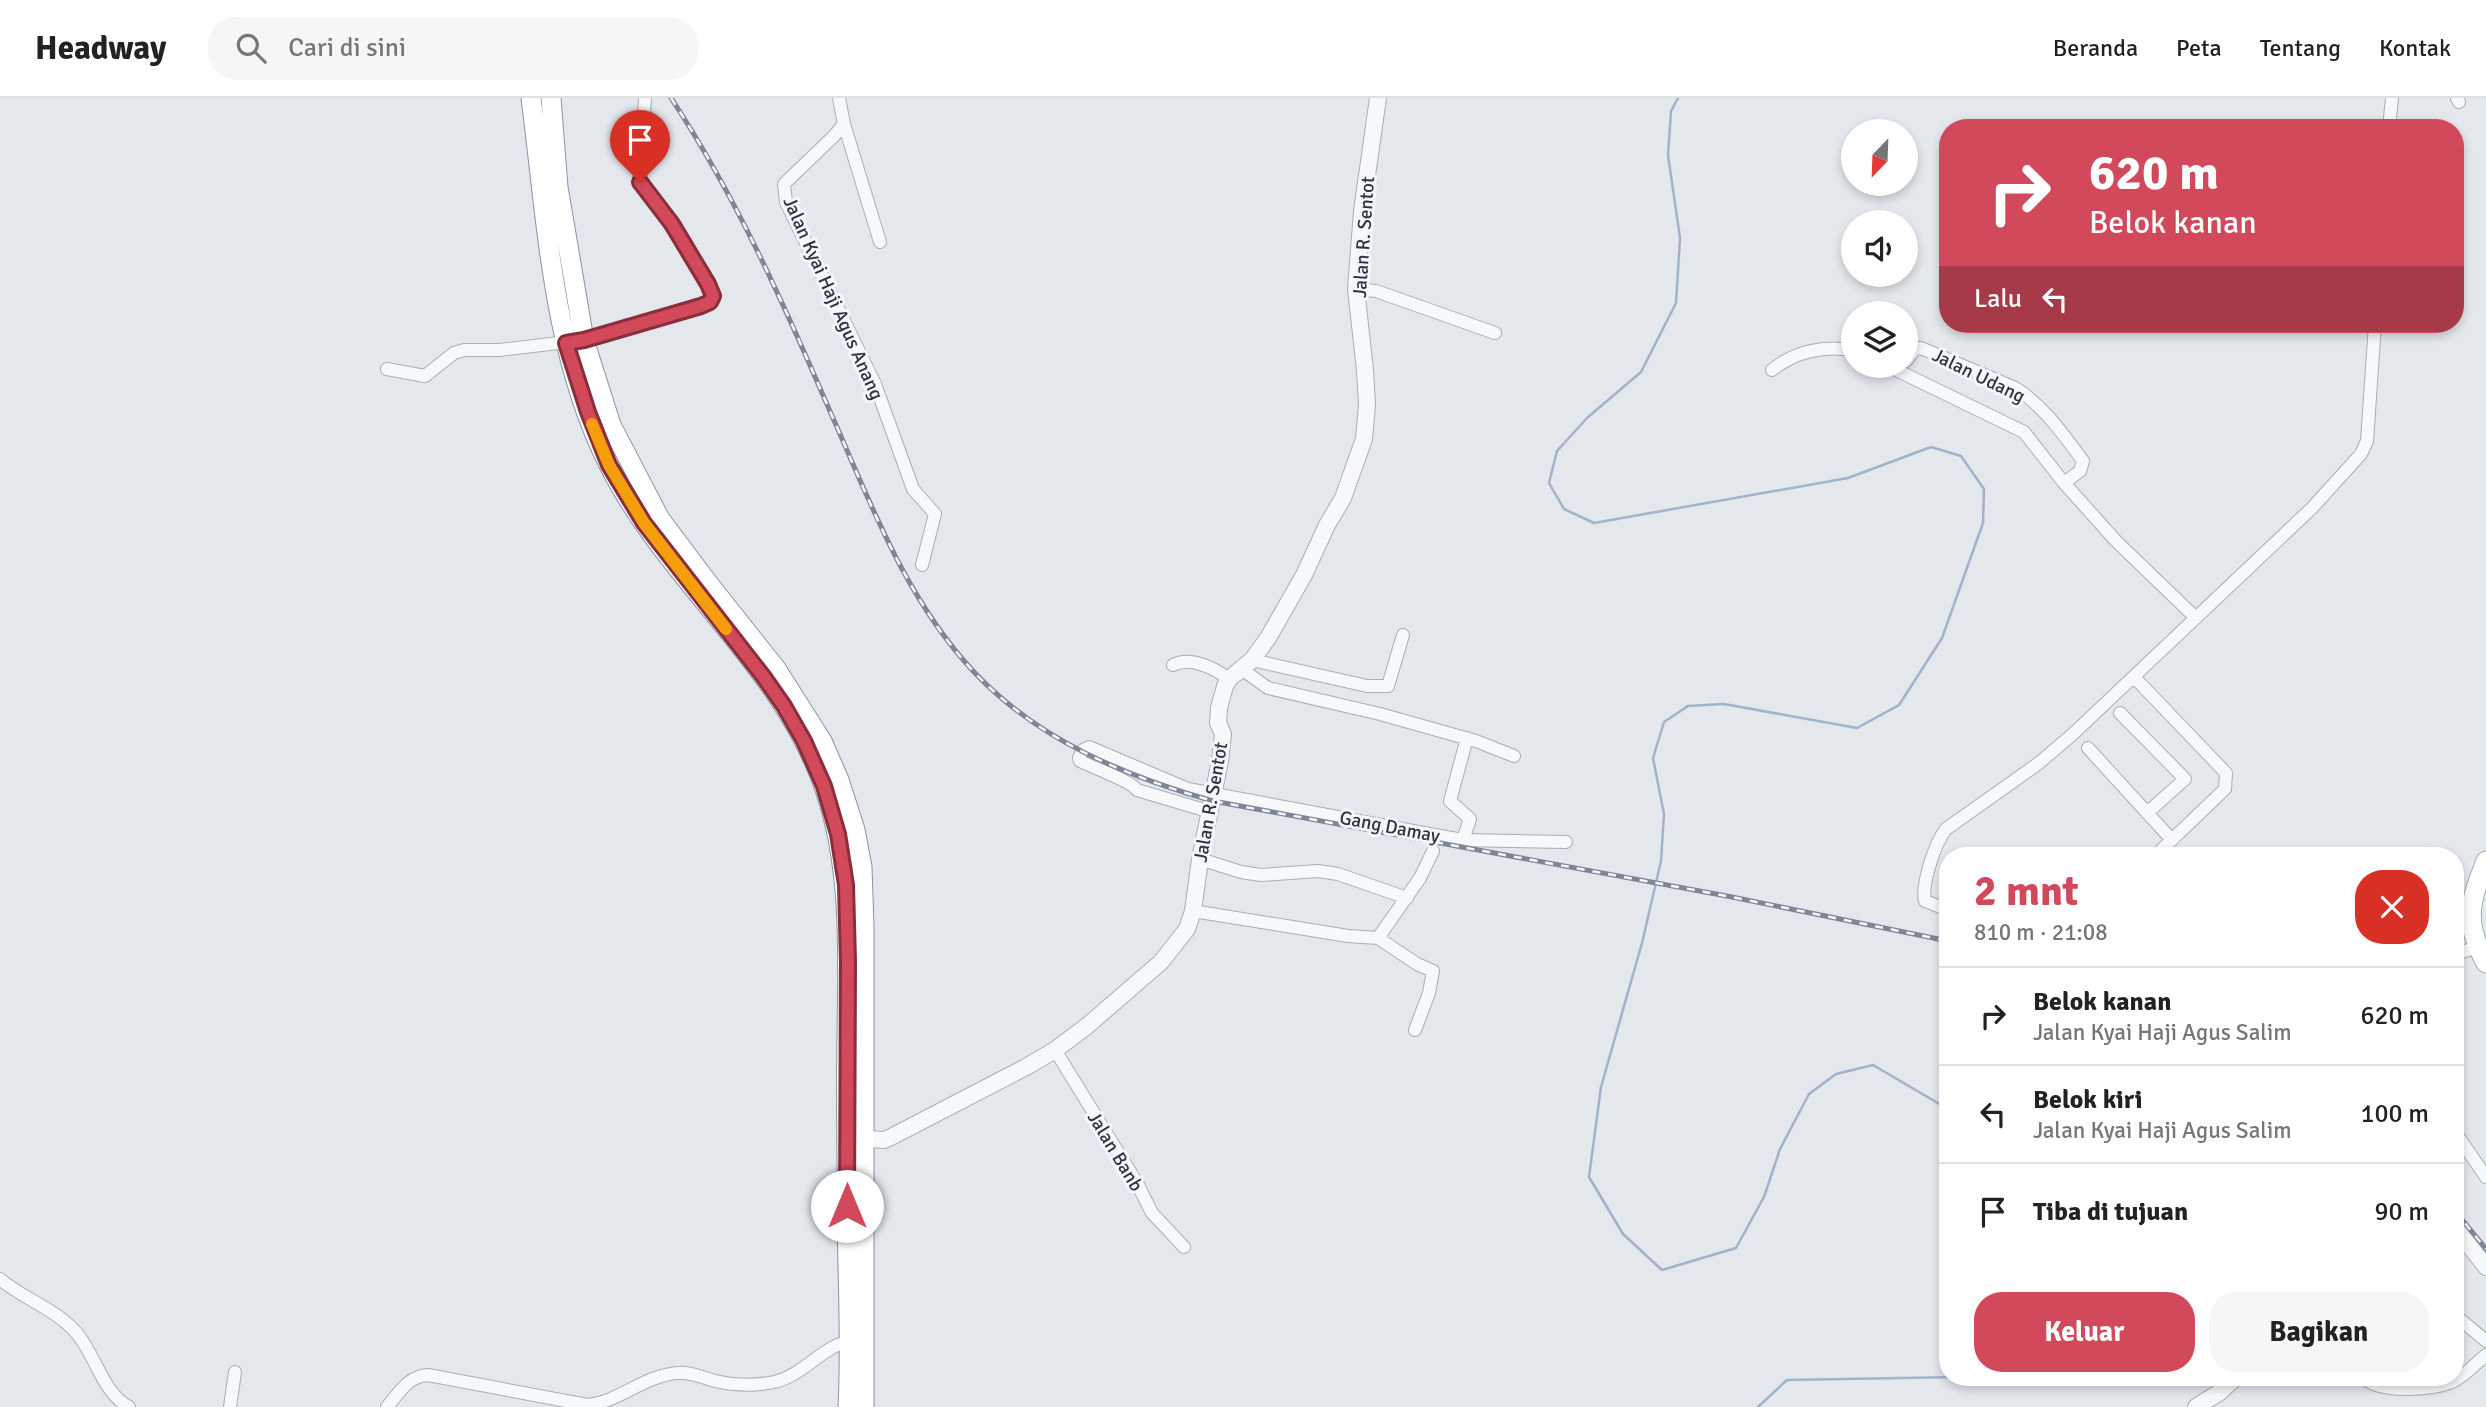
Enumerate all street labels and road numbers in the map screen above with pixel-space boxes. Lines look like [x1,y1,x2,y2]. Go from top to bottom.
street label: Jalan R. Sentot [1348,175,1380,298]
street label: Jalan Kyai Haji Agus Anang [777,193,889,404]
street label: Jalan Udang [1928,343,2029,409]
street label: Jalan R. Sentot [1189,740,1233,864]
street label: Gang Damay [1338,806,1442,848]
street label: Jalan Banb [1082,1107,1148,1196]

